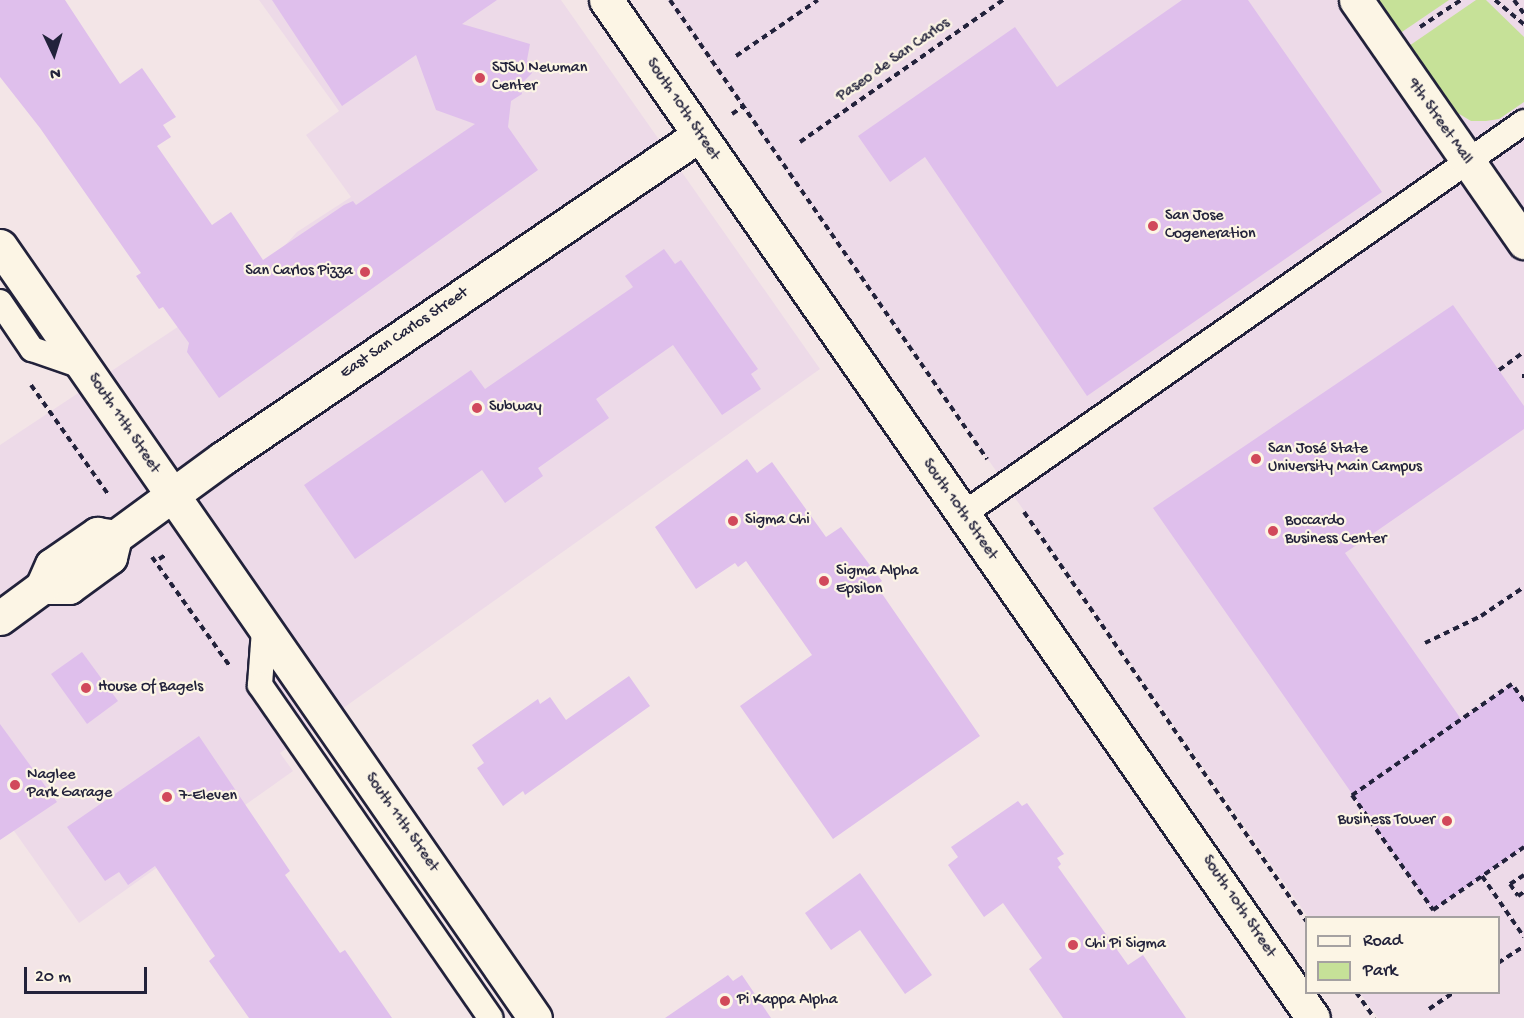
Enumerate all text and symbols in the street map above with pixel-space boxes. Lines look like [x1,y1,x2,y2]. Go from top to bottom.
street label: Paseo de San Carlos [834,15,954,107]
north arrow [24,24,84,84]
street label: South 10th Street [641,55,723,165]
place label: SJSU Newman Center [492,59,587,97]
text: N [49,63,61,82]
marker: SJSU Newman Center [473,71,487,85]
street label: 9th Street Mall [1402,75,1476,169]
place label: San Jose Cogeneration [1165,207,1256,245]
marker: San Jose Cogeneration [1146,219,1160,233]
place label: San Carlos Pizza [245,262,353,282]
marker: San Carlos Pizza [358,265,372,279]
street label: East San Carlos Street [337,284,473,384]
street label: South 11th Street [82,370,164,478]
place label: Subway [489,398,542,418]
marker: Subway [470,401,484,415]
place label: San José State University Main Campus [1268,440,1422,478]
marker: San José State University Main Campus [1249,452,1263,466]
street label: South 10th Street [917,456,1001,564]
place label: Sigma Chi [745,511,810,531]
place label: Boccardo Business Center [1285,512,1386,550]
marker: Sigma Chi [726,514,740,528]
marker: Boccardo Business Center [1266,524,1280,538]
place label: Sigma Alpha Epsilon [836,562,918,600]
marker: Sigma Alpha Epsilon [817,574,831,588]
place label: House Of Bagels [98,678,203,698]
marker: House Of Bagels [79,681,93,695]
place label: Naglee Park Garage [27,766,112,804]
street label: South 11th Street [360,770,442,876]
marker: Naglee Park Garage [8,778,22,792]
place label: 7-Eleven [179,787,237,807]
marker: 7-Eleven [160,790,174,804]
place label: Business Tower [1338,811,1435,831]
marker: Business Tower [1440,814,1454,828]
street label: South 10th Street [1197,852,1279,962]
legend [1305,916,1500,994]
text: Road [1363,931,1402,952]
place label: Chi Pi Sigma [1085,935,1166,955]
marker: Chi Pi Sigma [1066,938,1080,952]
scale bar [27,955,150,993]
text: Park [1363,961,1397,982]
text: 20 m [35,967,71,988]
place label: Pi Kappa Alpha [737,991,838,1011]
marker: Pi Kappa Alpha [718,994,732,1008]

